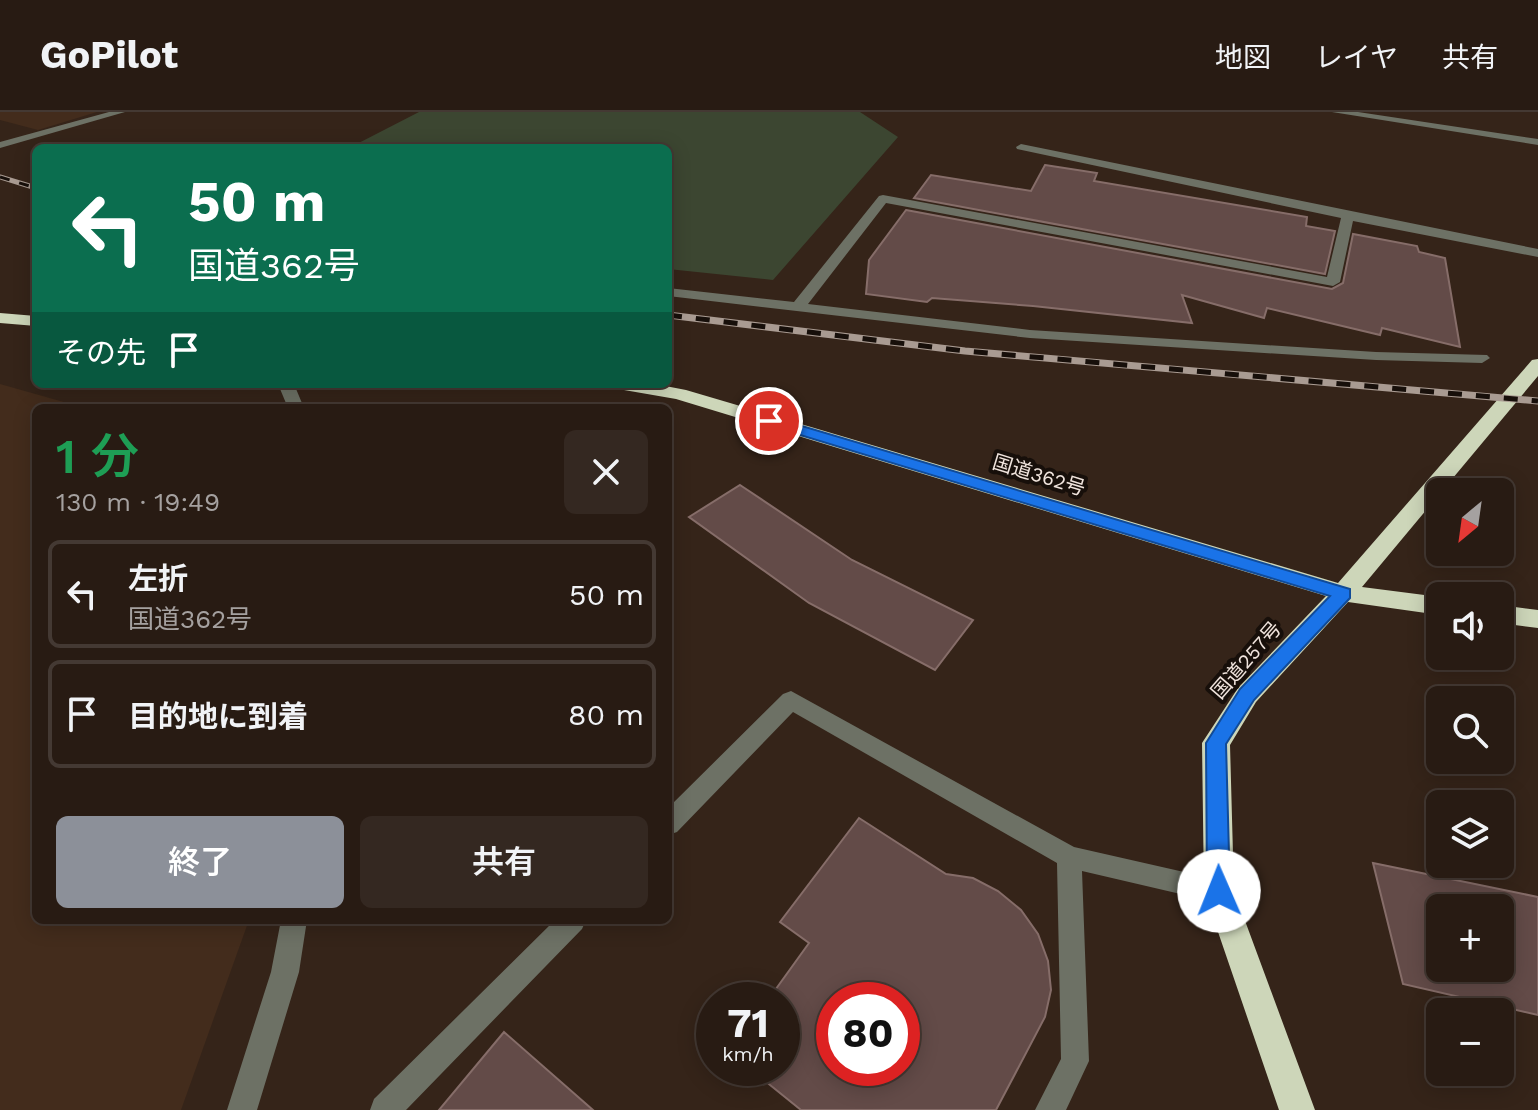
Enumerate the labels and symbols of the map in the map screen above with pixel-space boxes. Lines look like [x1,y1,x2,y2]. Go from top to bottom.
pin [735,387,803,455]
street label: 国道362号 [990,450,1088,500]
north arrow [1426,478,1514,566]
street label: 国道257号 [1206,616,1286,704]
position arrow [1177,849,1261,933]
speed limit sign: 80 [816,982,920,1086]

